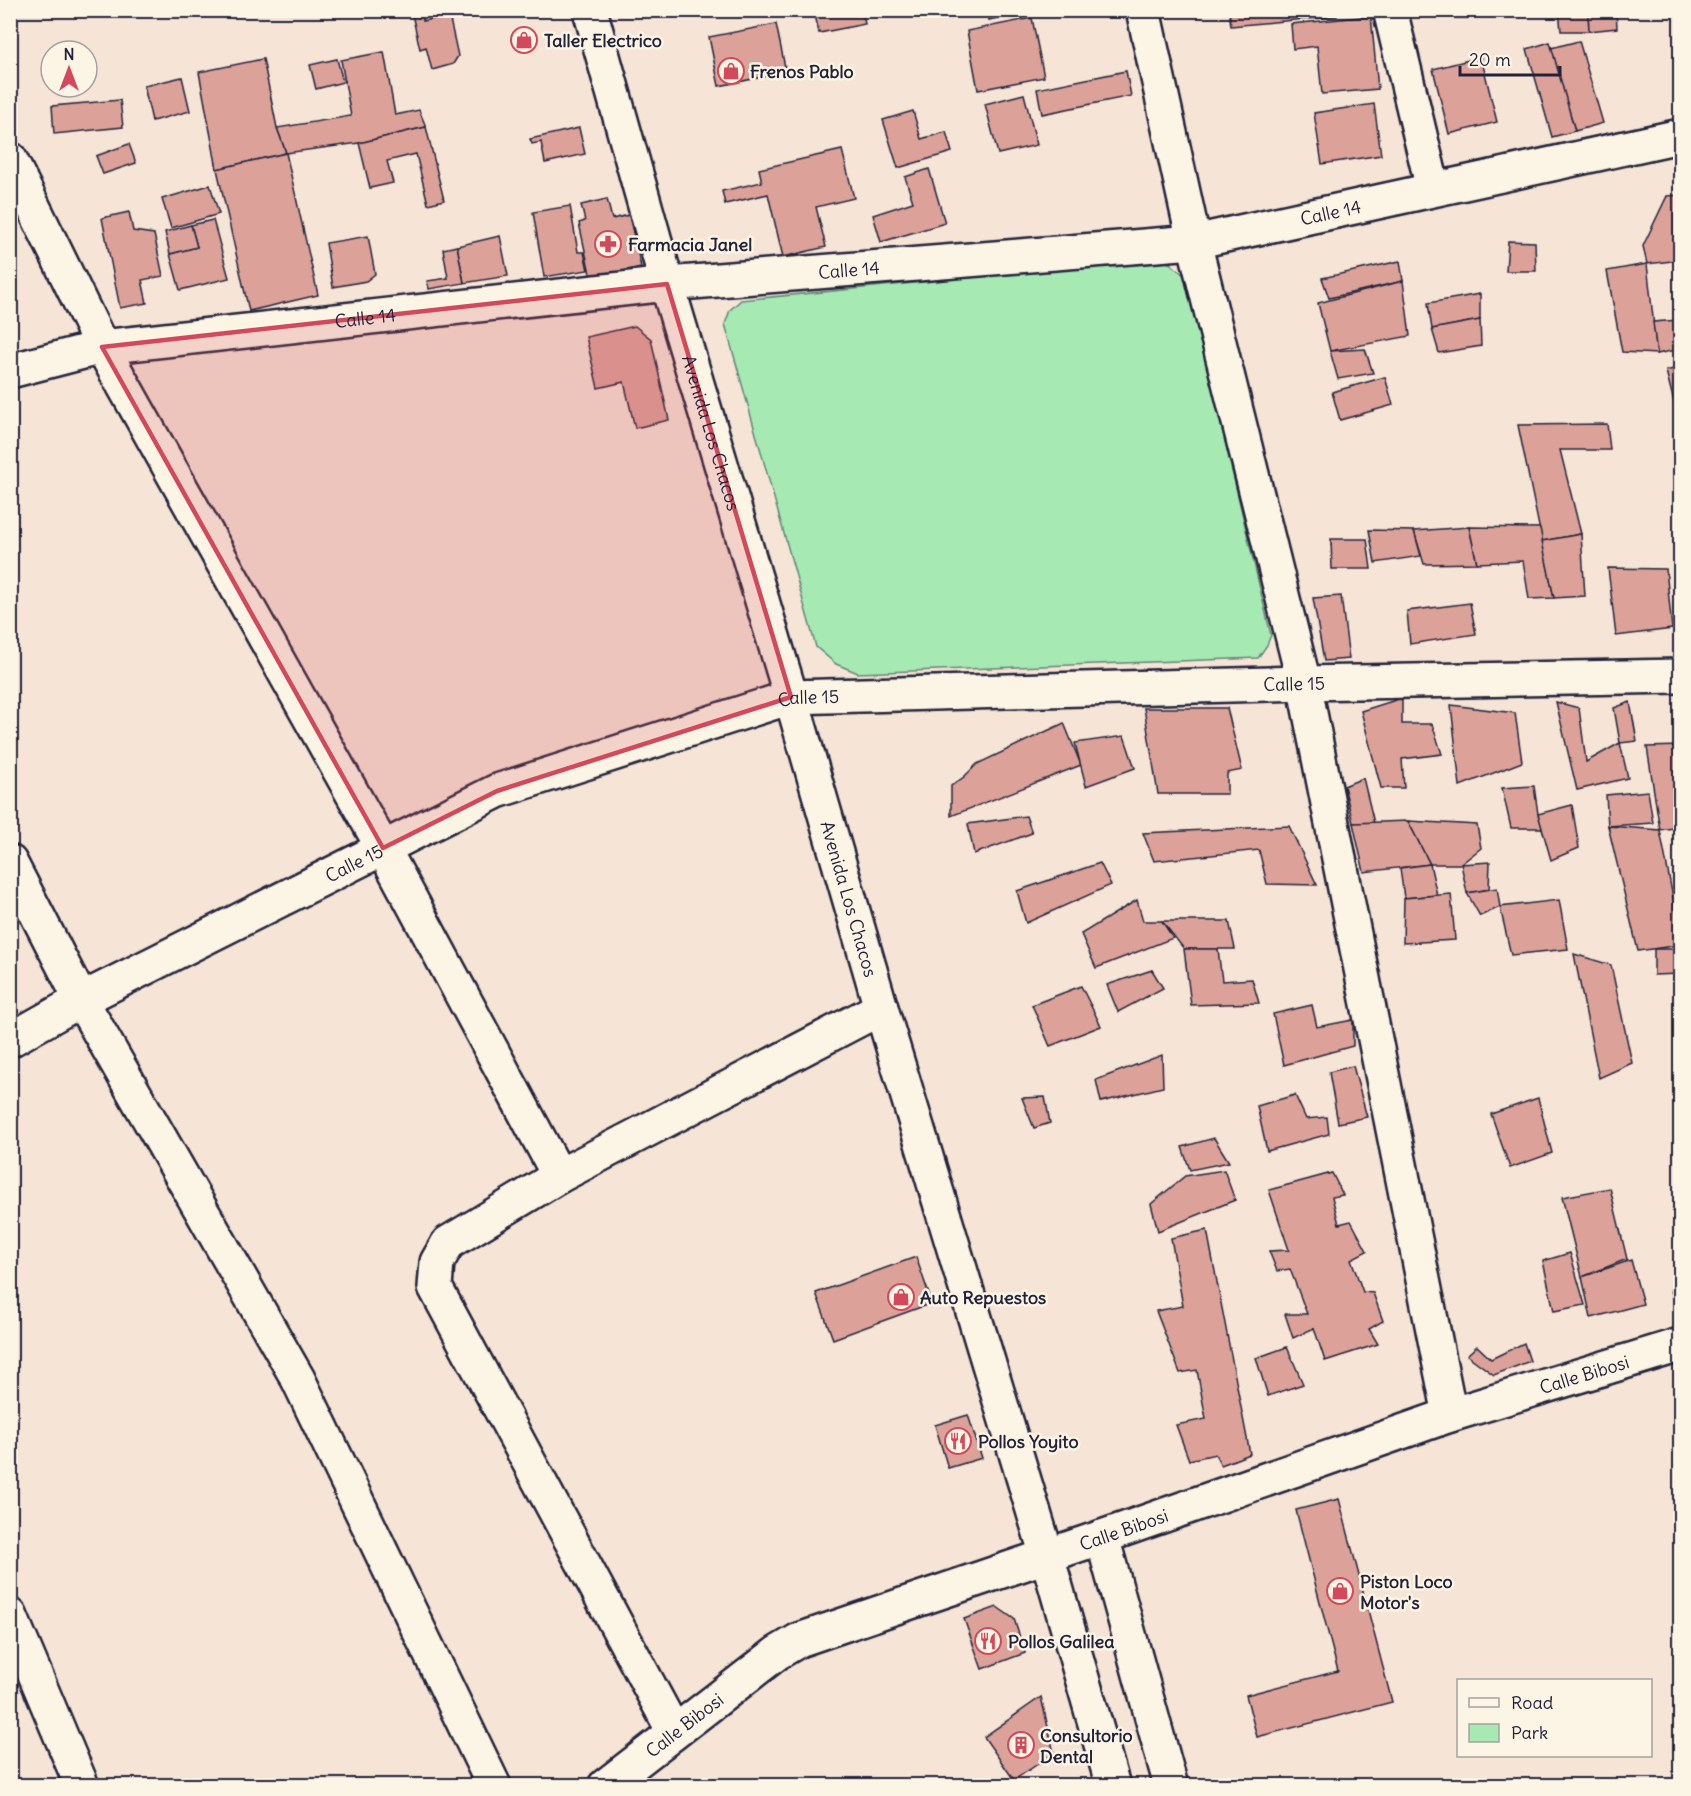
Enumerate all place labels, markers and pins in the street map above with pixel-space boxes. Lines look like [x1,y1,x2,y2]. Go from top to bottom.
shop icon: Taller Electrico [509,25,539,55]
place label: Taller Electrico [544,29,662,52]
shop icon: Frenos Pablo [716,56,746,86]
place label: Frenos Pablo [750,60,854,83]
pharmacy icon: Farmacia Janel [593,229,623,259]
place label: Farmacia Janel [628,233,752,256]
shop icon: Auto Repuestos [886,1282,916,1312]
place label: Auto Repuestos [920,1286,1046,1309]
restaurant icon: Pollos Yoyito [943,1426,973,1456]
place label: Pollos Yoyito [978,1430,1079,1453]
place label: Piston Loco Motor's [1360,1570,1453,1614]
shop icon: Piston Loco Motor's [1325,1576,1355,1606]
restaurant icon: Pollos Galilea [973,1626,1003,1656]
place label: Pollos Galilea [1008,1630,1115,1653]
place label: Consultorio Dental [1040,1724,1133,1768]
building icon: Consultorio Dental [1006,1730,1036,1760]

